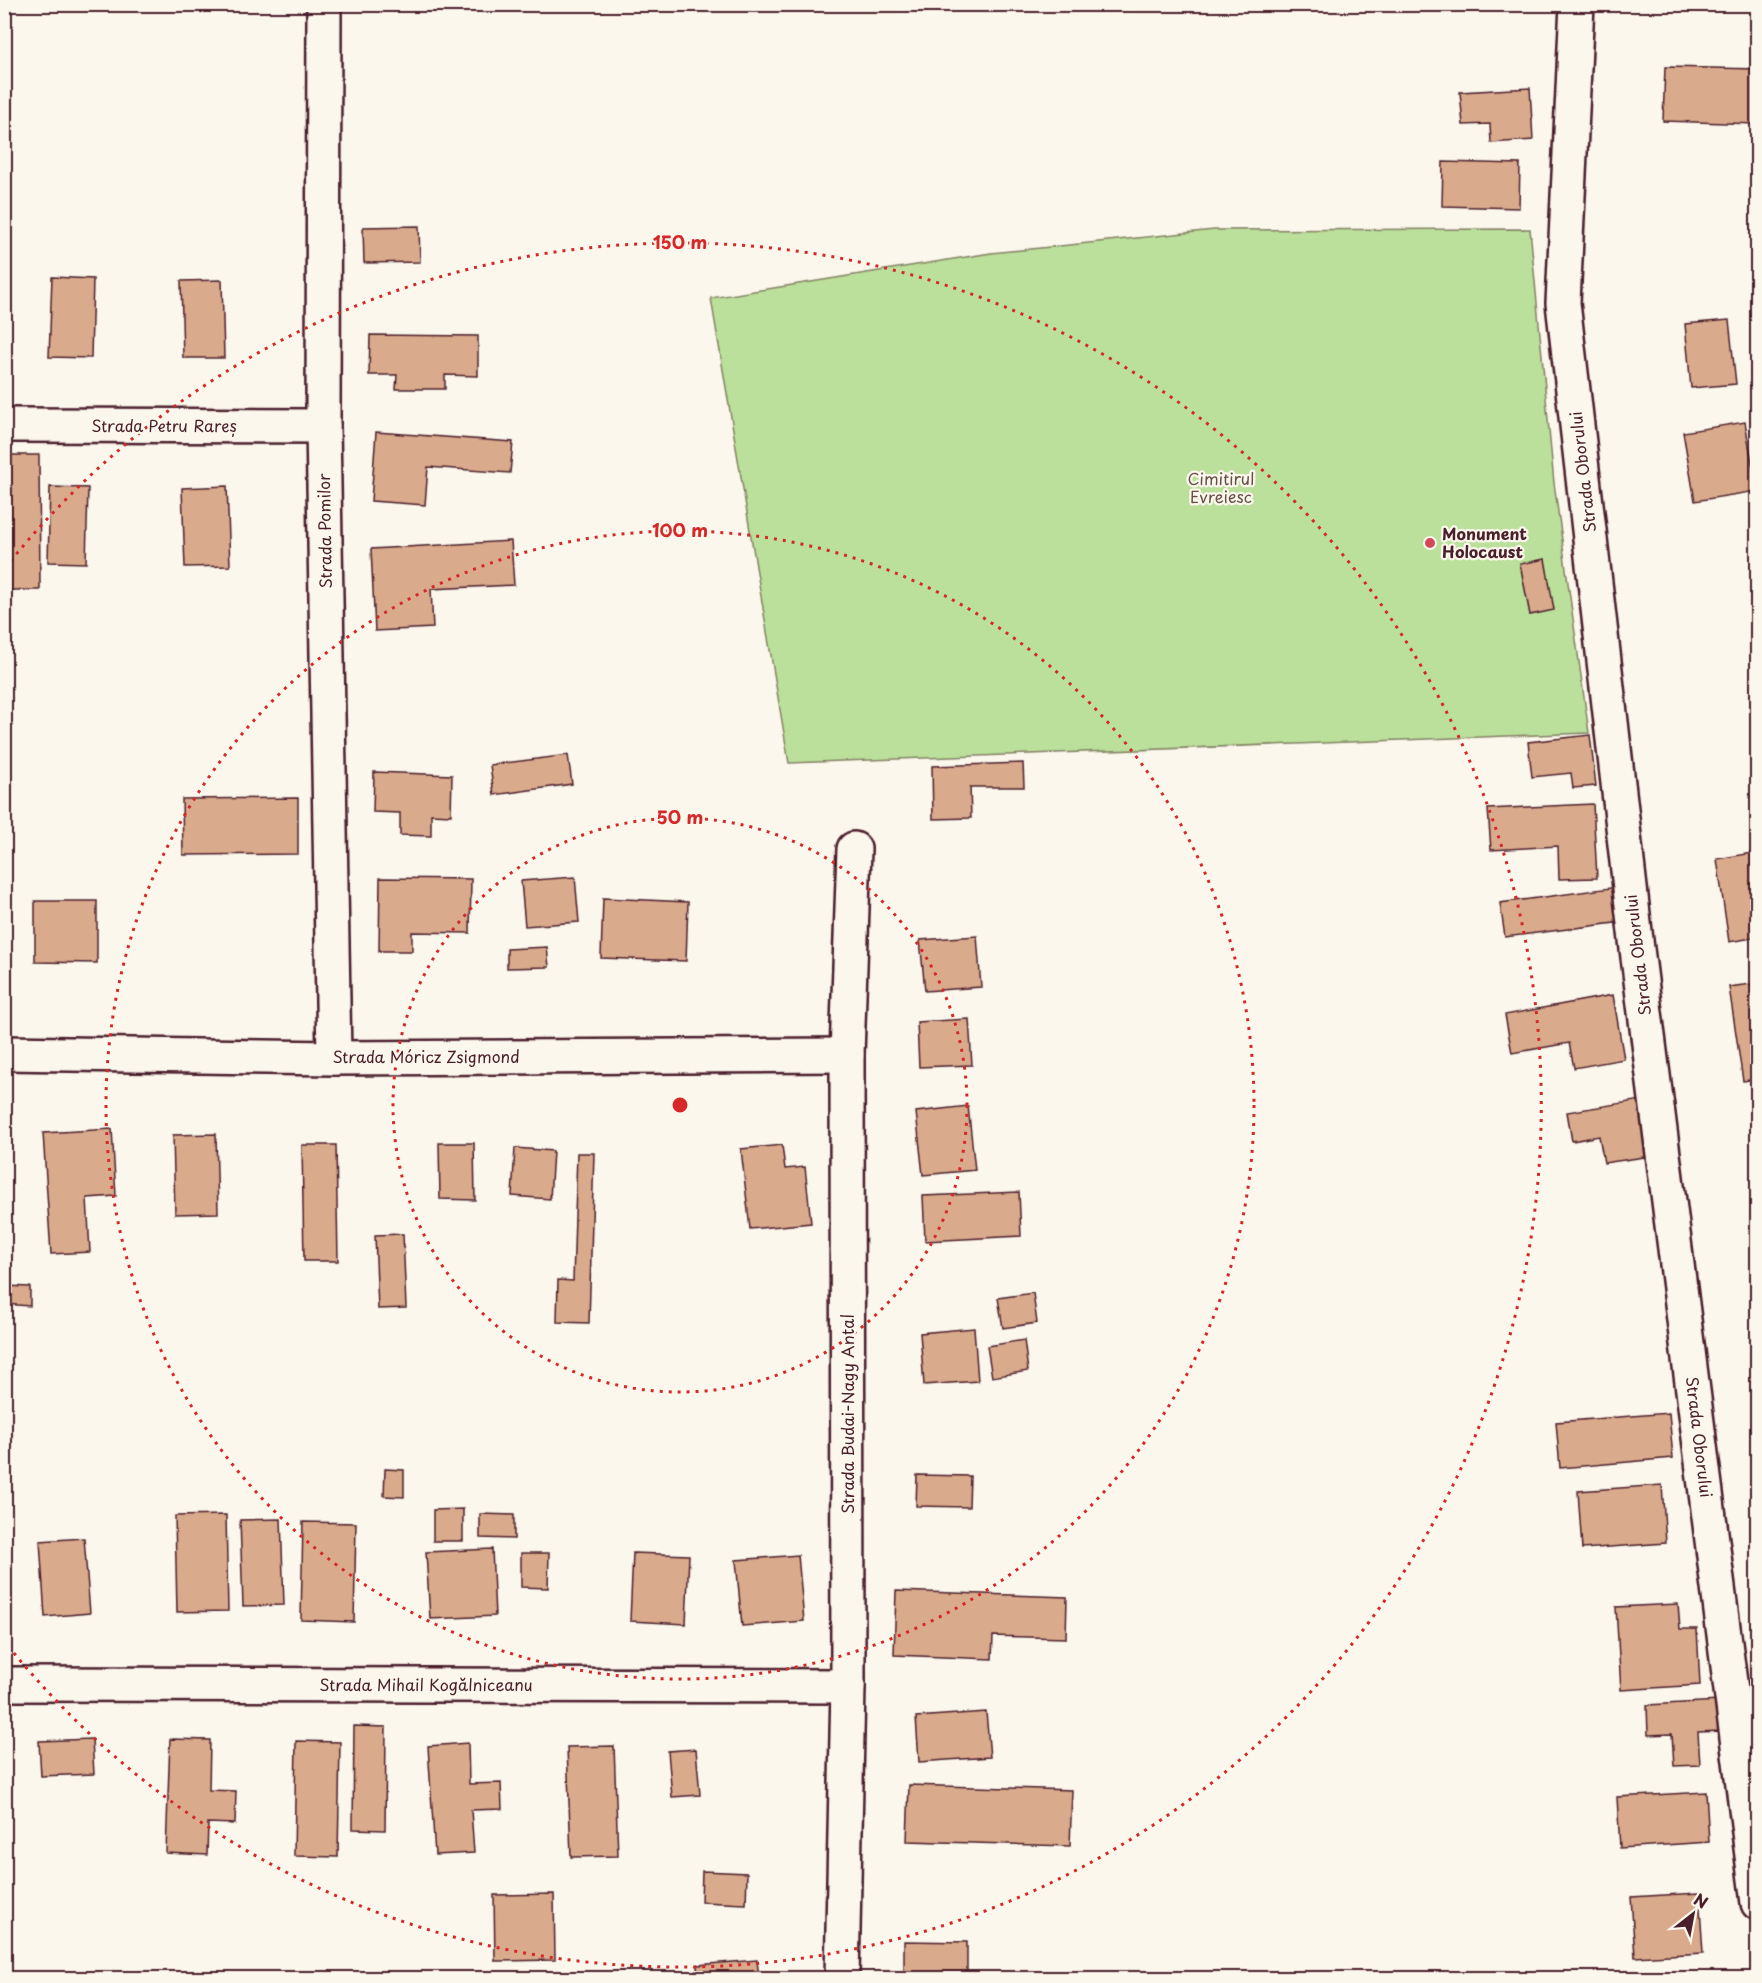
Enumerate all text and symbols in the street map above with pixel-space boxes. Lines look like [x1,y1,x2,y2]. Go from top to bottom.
text: 150 m [653,228,707,255]
street label: Strada Oborului [1563,410,1601,534]
street label: Strada Petru Rareș [91,413,237,437]
park label: Cimitirul Evreiesc [1188,466,1254,508]
street label: Strada Pomilor [311,473,337,589]
text: 100 m [652,516,708,543]
place label: Monument Holocaust [1442,521,1527,563]
marker: Monument Holocaust [1423,536,1437,550]
text: 50 m [657,803,703,830]
street label: Strada Oborului [1618,893,1656,1017]
street label: Strada Móricz Zsigmond [332,1044,520,1068]
centre of rings [670,1095,690,1115]
street label: Strada Budai-Nagy Antal [835,1314,859,1514]
street label: Strada Oborului [1681,1375,1719,1499]
street label: Strada Mihail Kogălniceanu [319,1672,533,1696]
north arrow [1663,1884,1723,1944]
text: N [1690,1887,1713,1914]

